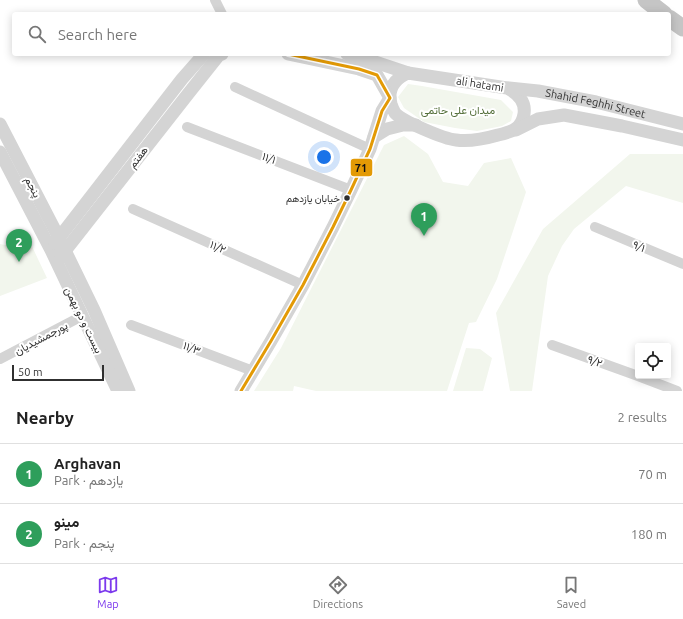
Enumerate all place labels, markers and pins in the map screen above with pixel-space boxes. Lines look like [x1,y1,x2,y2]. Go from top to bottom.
place label: خیابان یازدهم [286,193,340,205]
marker: خیابان یازدهم [342,193,352,203]
pin: 1 [411,203,437,236]
pin: 2 [6,229,32,262]

